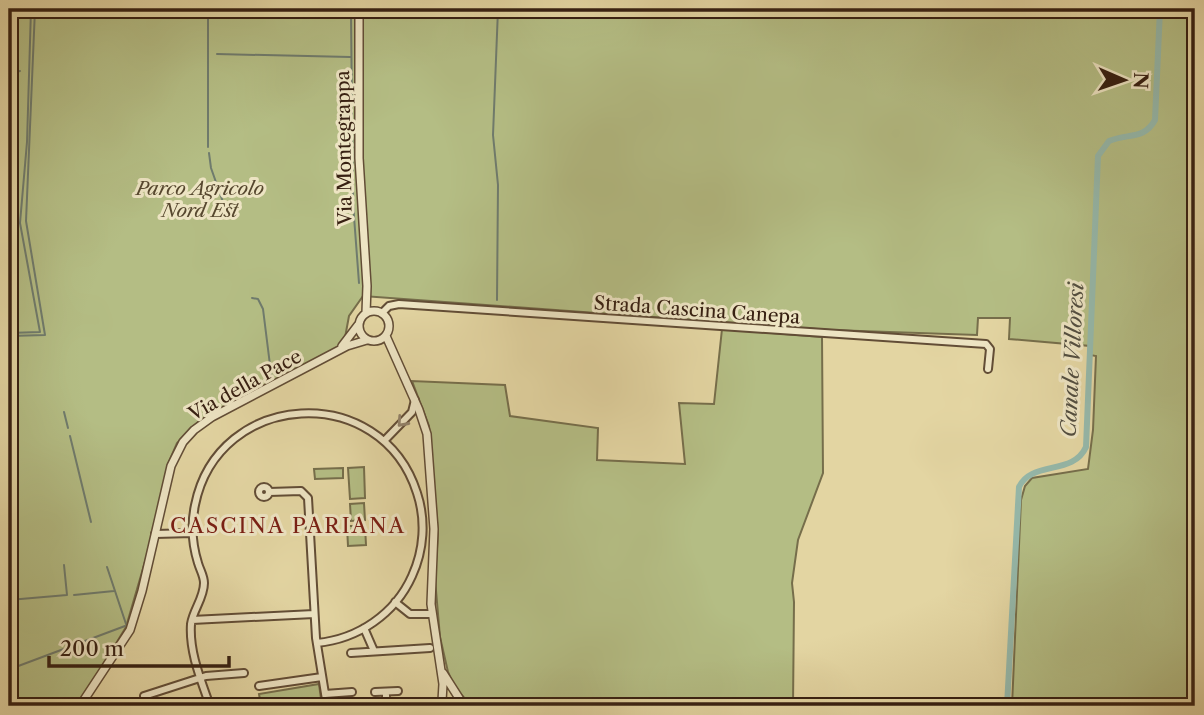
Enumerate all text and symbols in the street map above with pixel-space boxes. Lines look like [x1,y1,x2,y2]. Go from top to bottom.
north arrow [1088,46,1158,116]
street label: Via Montegrappa [331,70,357,227]
text: N [1129,72,1152,89]
park label: Parco Agricolo Nord Est [134,177,264,222]
water label: Canale Villoresi [1055,281,1089,438]
street label: Strada Cascina Canepa [593,291,801,329]
street label: Via della Pace [184,344,306,426]
one-way arrow [398,414,410,427]
district label: CASCINA PARIANA [170,513,406,538]
scale bar [49,624,229,668]
text: 200 m [60,636,124,661]

